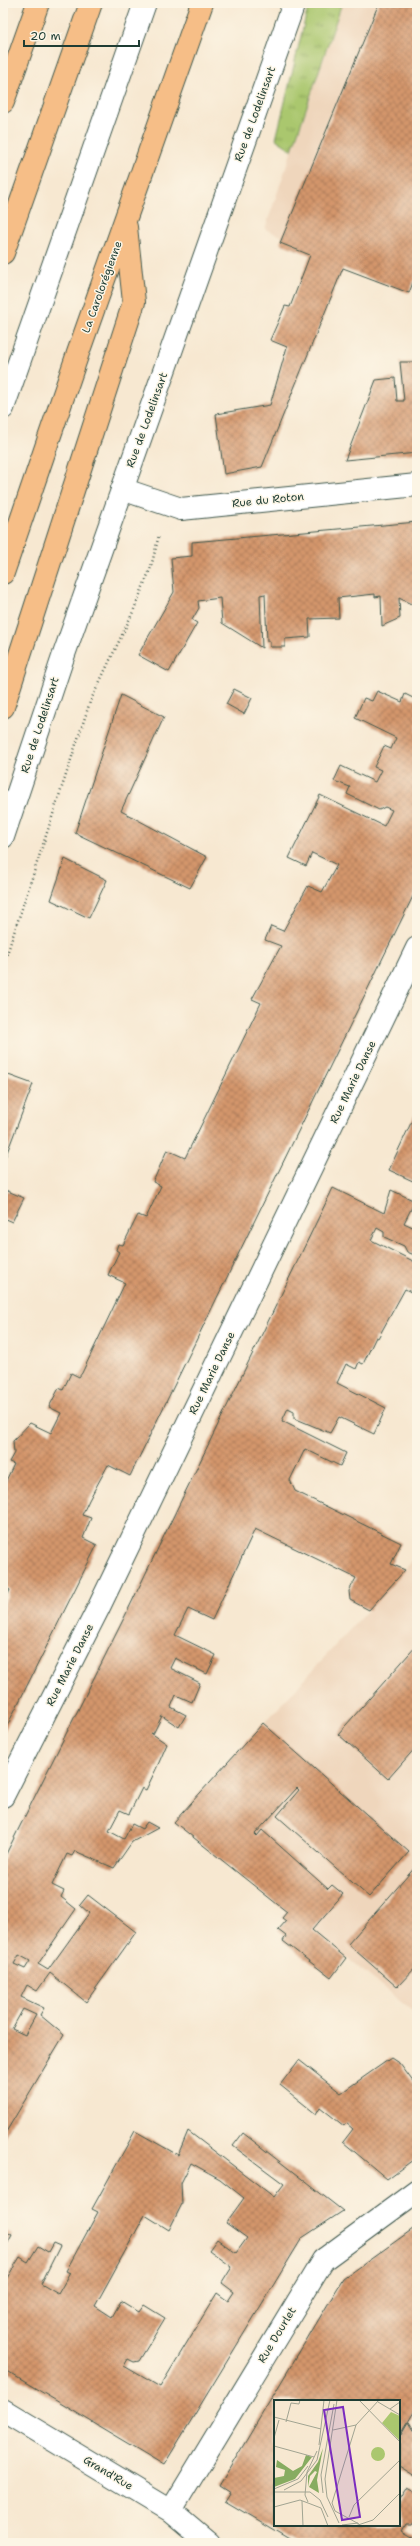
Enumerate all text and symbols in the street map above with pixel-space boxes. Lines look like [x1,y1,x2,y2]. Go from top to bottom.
scale bar [24,22,139,48]
text: 20 m [30,28,61,44]
street label: Rue de Lodelinsart [231,64,279,164]
street label: La Carolorégienne [78,239,126,335]
street label: Rue de Lodelinsart [123,370,171,470]
street label: Rue du Roton [231,489,305,511]
street label: Rue de Lodelinsart [17,675,63,775]
street label: Rue Marie Danse [326,1038,380,1126]
street label: Rue Marie Danse [185,1329,239,1417]
street label: Rue Marie Danse [43,1621,97,1709]
street label: Rue Dourlet [254,2304,300,2366]
inset map [274,2400,400,2526]
street label: Grand'Rue [80,2452,136,2494]

